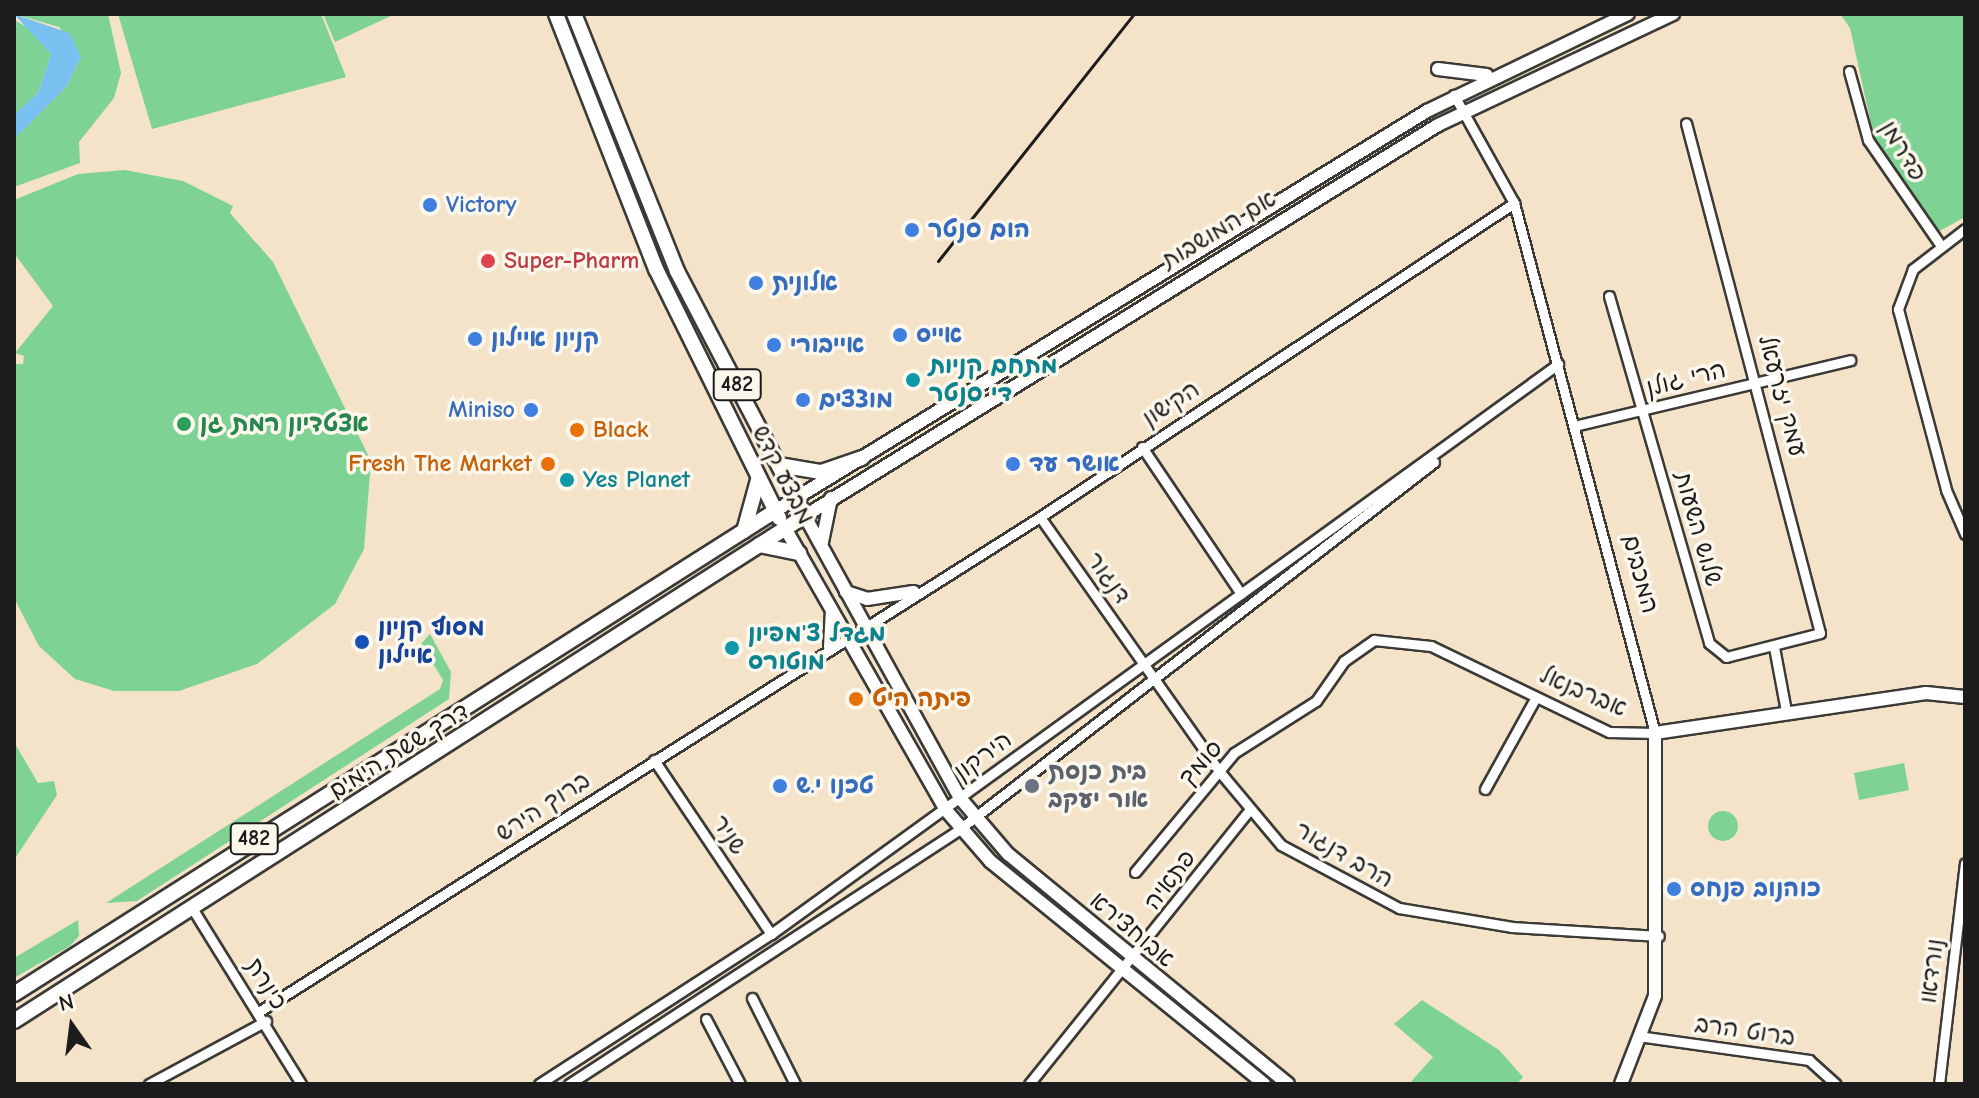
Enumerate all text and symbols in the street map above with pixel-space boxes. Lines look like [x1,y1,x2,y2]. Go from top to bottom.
street label: פדרמן [1874,116,1932,186]
street label: אם המושבות [1157,185,1281,275]
place label: Victory [446,191,516,219]
marker: Victory [421,196,439,214]
place label: הום סנטר [928,216,1030,244]
marker: הום סנטר [903,221,921,239]
place label: Super-Pharm [504,247,639,275]
marker: Super-Pharm [479,252,497,270]
place label: אלונית [772,269,838,297]
marker: אלונית [747,274,765,292]
place label: אייס [916,321,962,349]
place label: קניון איילון [491,325,599,353]
marker: אייס [891,326,909,344]
marker: קניון איילון [466,330,484,348]
place label: אייבורי [790,331,864,359]
street label: עמק יזרעאל [1752,332,1812,460]
marker: אייבורי [765,336,783,354]
place label: מתחם קניות די סנטר [929,352,1057,408]
street label: הרי גולן [1643,355,1729,403]
road number: 482 [711,367,763,403]
marker: מתחם קניות די סנטר [904,371,922,389]
street label: הקישון [1137,375,1205,433]
place label: מוצצים [819,386,893,414]
marker: מוצצים [794,391,812,409]
place label: Miniso [448,396,515,424]
marker: Miniso [522,401,540,419]
place label: אצטדיון רמת גן [200,410,369,438]
marker: אצטדיון רמת גן [175,415,193,433]
place label: Black [593,416,648,444]
marker: Black [568,421,586,439]
street label: מבצע קדש [746,421,820,529]
place label: Fresh The Market [348,450,532,478]
place label: אושר עד [1029,450,1120,478]
marker: Fresh The Market [539,455,557,473]
marker: אושר עד [1004,455,1022,473]
place label: Yes Planet [583,466,690,494]
street label: שלוש השעות [1668,469,1728,589]
marker: Yes Planet [558,471,576,489]
street label: המכבים [1616,531,1664,617]
street label: דנגור [1080,547,1136,609]
place label: מסוף קניון איילון [378,614,485,670]
place label: מגדל צ'מפיון מוטורס [748,620,886,676]
marker: מסוף קניון איילון [353,633,371,651]
marker: מגדל צ'מפיון מוטורס [723,639,741,657]
street label: אברבנאל [1535,661,1631,723]
place label: פיתה היט [872,685,971,713]
marker: פיתה היט [847,690,865,708]
street label: דרך ששת הימים [324,697,474,805]
street label: הירקון [948,725,1018,787]
street label: סומך [1173,734,1229,792]
place label: בית כנסת אור יעקב [1048,758,1148,814]
street label: ברוך הירש [491,766,595,848]
place label: טכנו י.ש [796,772,874,800]
marker: טכנו י.ש [771,777,789,795]
marker: בית כנסת אור יעקב [1023,777,1041,795]
street label: שניר [705,810,753,860]
street label: הרב דנגור [1290,815,1398,895]
road number: 482 [228,821,280,857]
street label: פתאיה [1138,844,1202,916]
place label: כוהנוב פנחס [1690,875,1821,903]
marker: כוהנוב פנחס [1665,880,1683,898]
street label: אבוחצירא [1084,886,1180,974]
street label: נורדאו [1914,937,1950,1005]
street label: כינרת [239,953,293,1015]
north arrow [32,986,112,1066]
text: N [56,988,76,1017]
street label: ברוט הרב [1693,1010,1797,1052]

